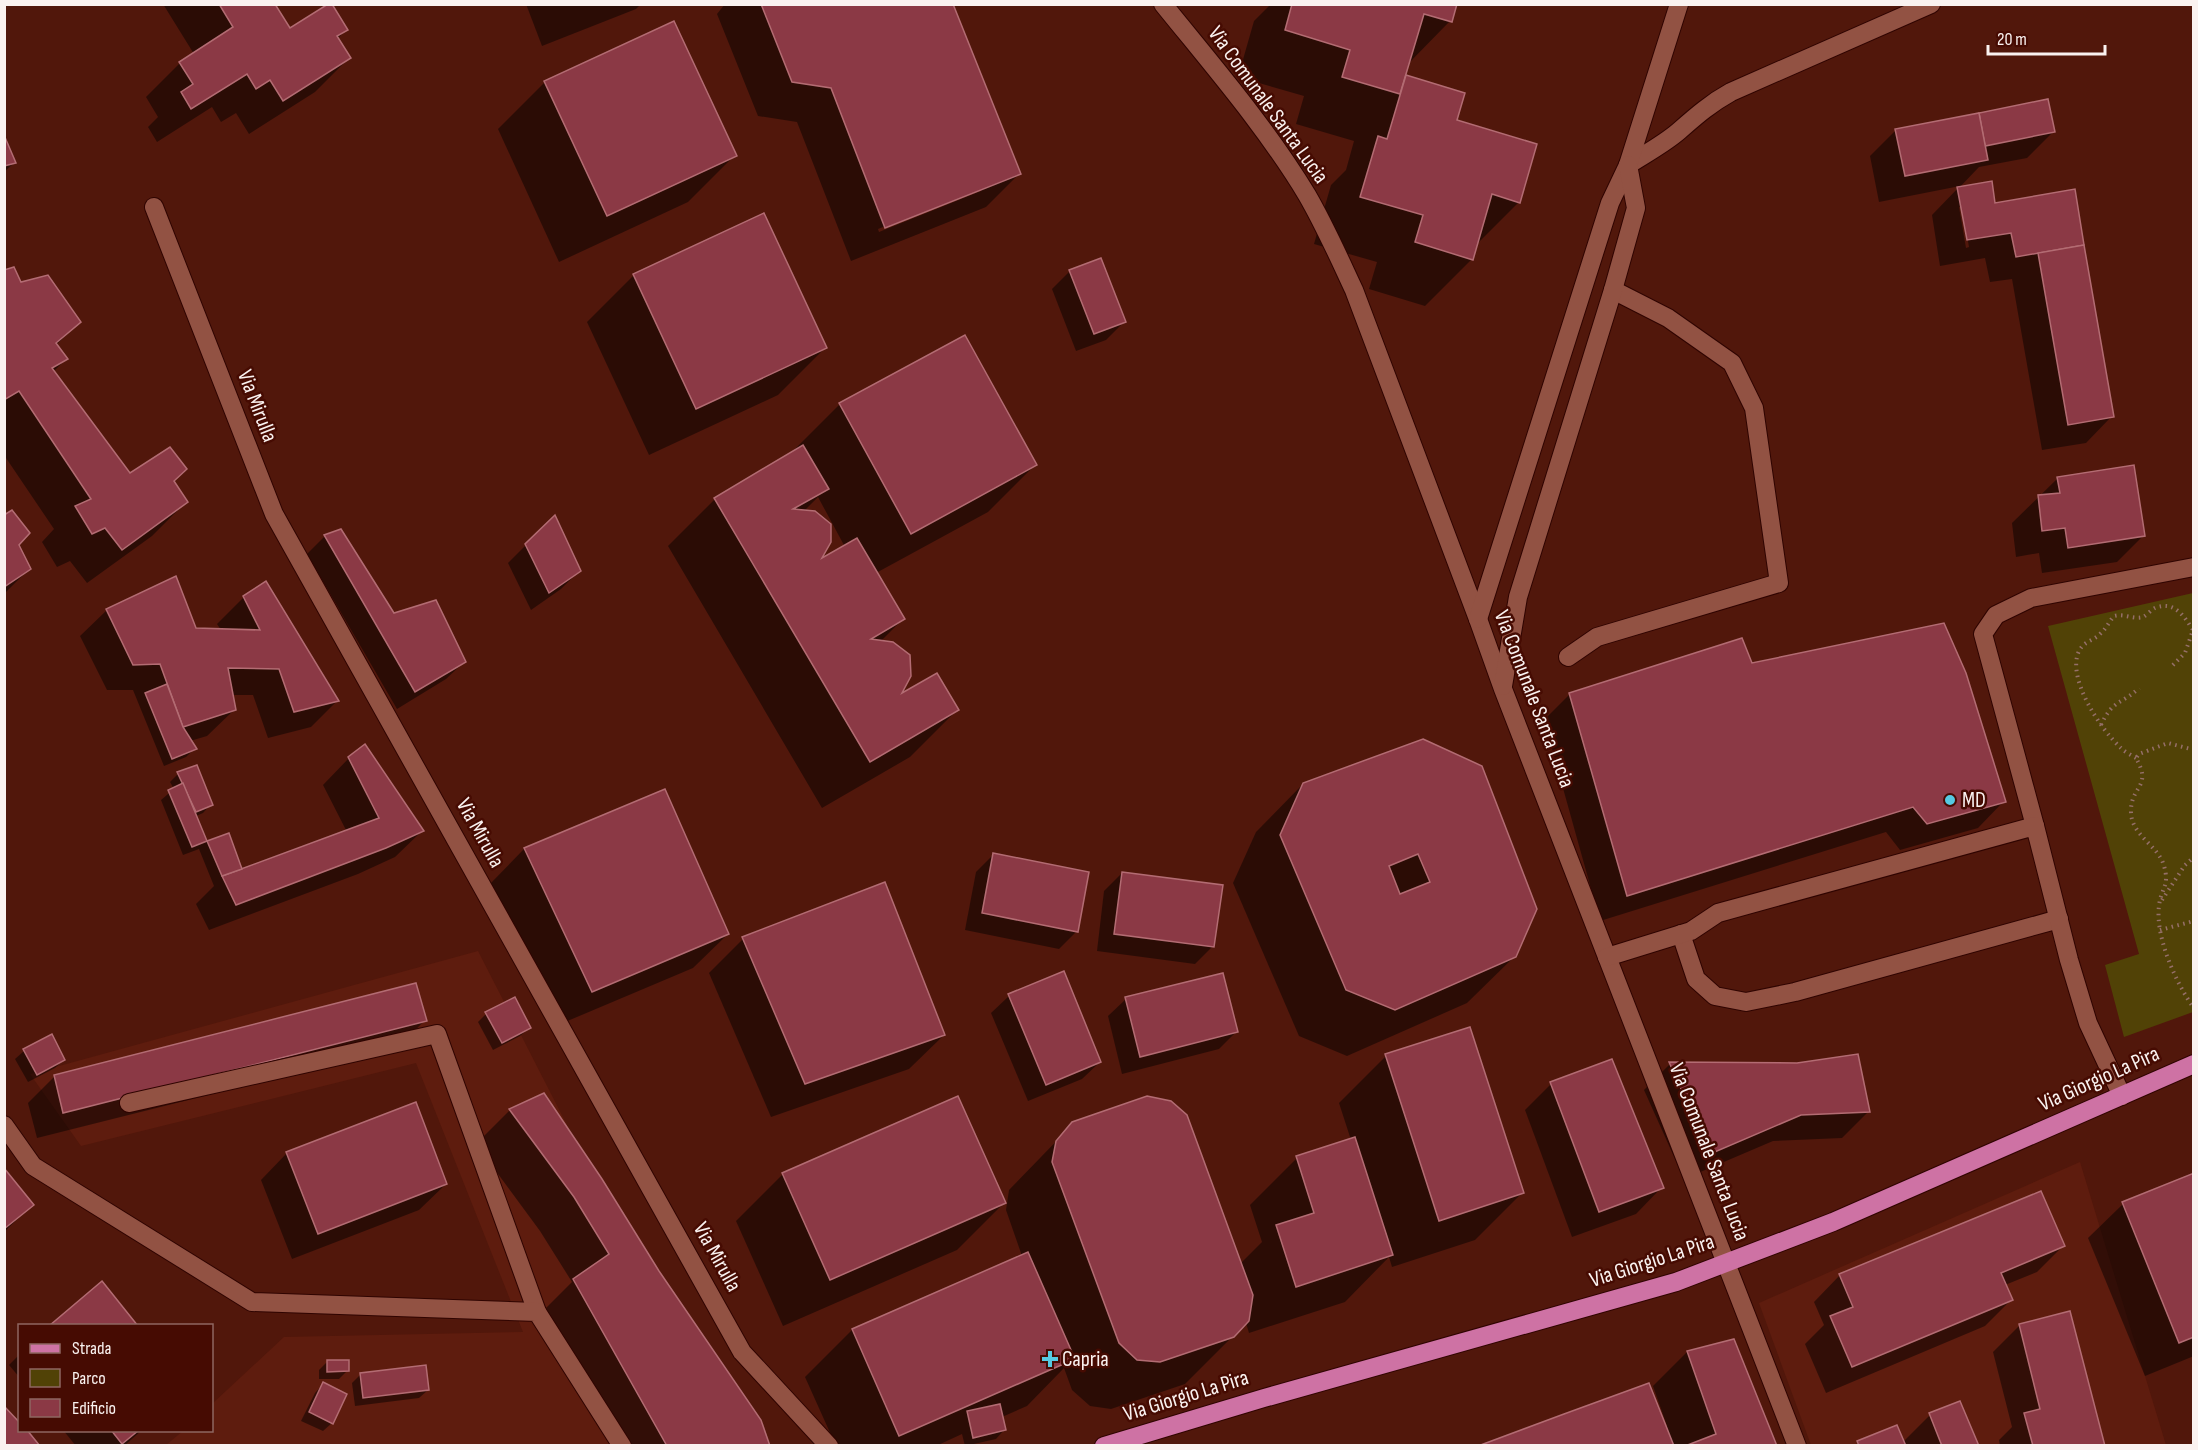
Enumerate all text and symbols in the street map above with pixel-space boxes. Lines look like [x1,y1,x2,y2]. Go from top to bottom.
scale bar [1988,18,2105,56]
street label: Via Comunale Santa Lucia [1202,21,1334,189]
text: 20 m [1997,29,2027,50]
street label: Via Mirulla [231,366,283,446]
street label: Via Comunale Santa Lucia [1488,606,1580,792]
place label: MD [1962,787,1986,814]
marker: MD [1943,793,1957,807]
street label: Via Mirulla [450,794,510,872]
street label: Via Giorgio La Pira [2034,1040,2164,1118]
street label: Via Comunale Santa Lucia [1663,1059,1755,1245]
street label: Via Mirulla [687,1218,747,1296]
street label: Via Giorgio La Pira [1586,1228,1718,1294]
legend [18,1324,213,1432]
text: Strada [72,1338,112,1359]
place label: Capria [1062,1346,1109,1373]
marker: Capria [1043,1352,1057,1366]
street label: Via Giorgio La Pira [1120,1364,1252,1428]
text: Parco [72,1368,106,1389]
text: Edificio [72,1398,116,1419]

